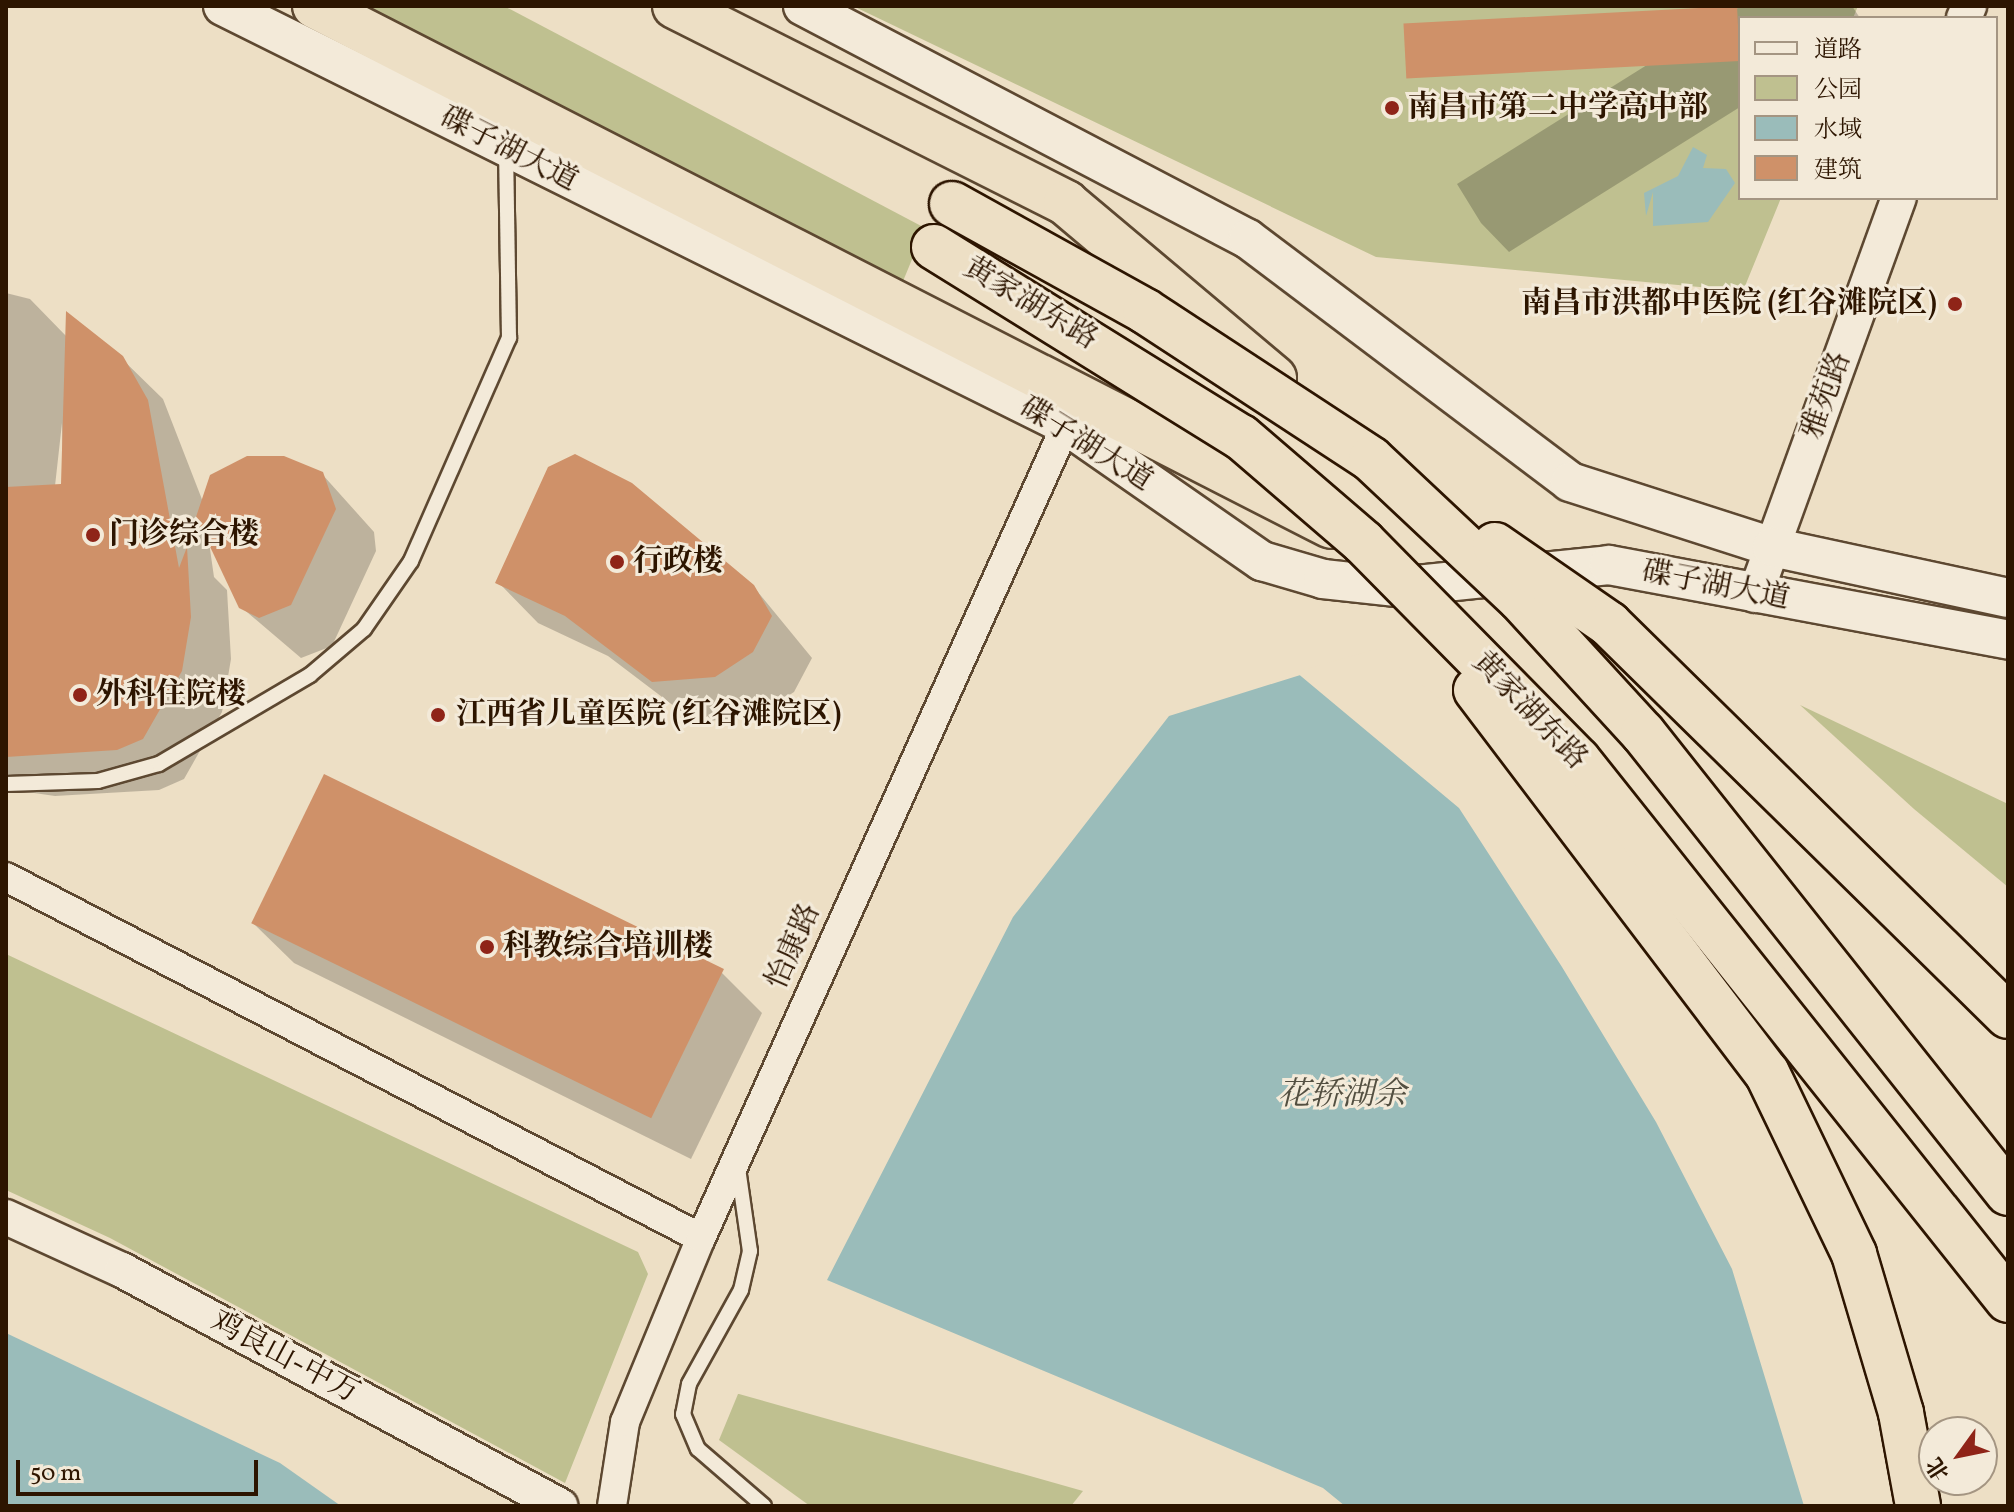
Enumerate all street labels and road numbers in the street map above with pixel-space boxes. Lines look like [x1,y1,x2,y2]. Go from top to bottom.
street label: 碟子湖大道 [434,100,584,200]
street label: 黄家湖东路 [956,250,1104,358]
street label: 雅苑路 [1795,348,1859,444]
street label: 碟子湖大道 [1013,390,1159,500]
street label: 碟子湖大道 [1639,554,1793,618]
street label: 黄家湖东路 [1464,645,1594,777]
street label: 怡康路 [759,899,829,995]
street label: 鸡良山-中万 [205,1304,365,1412]

